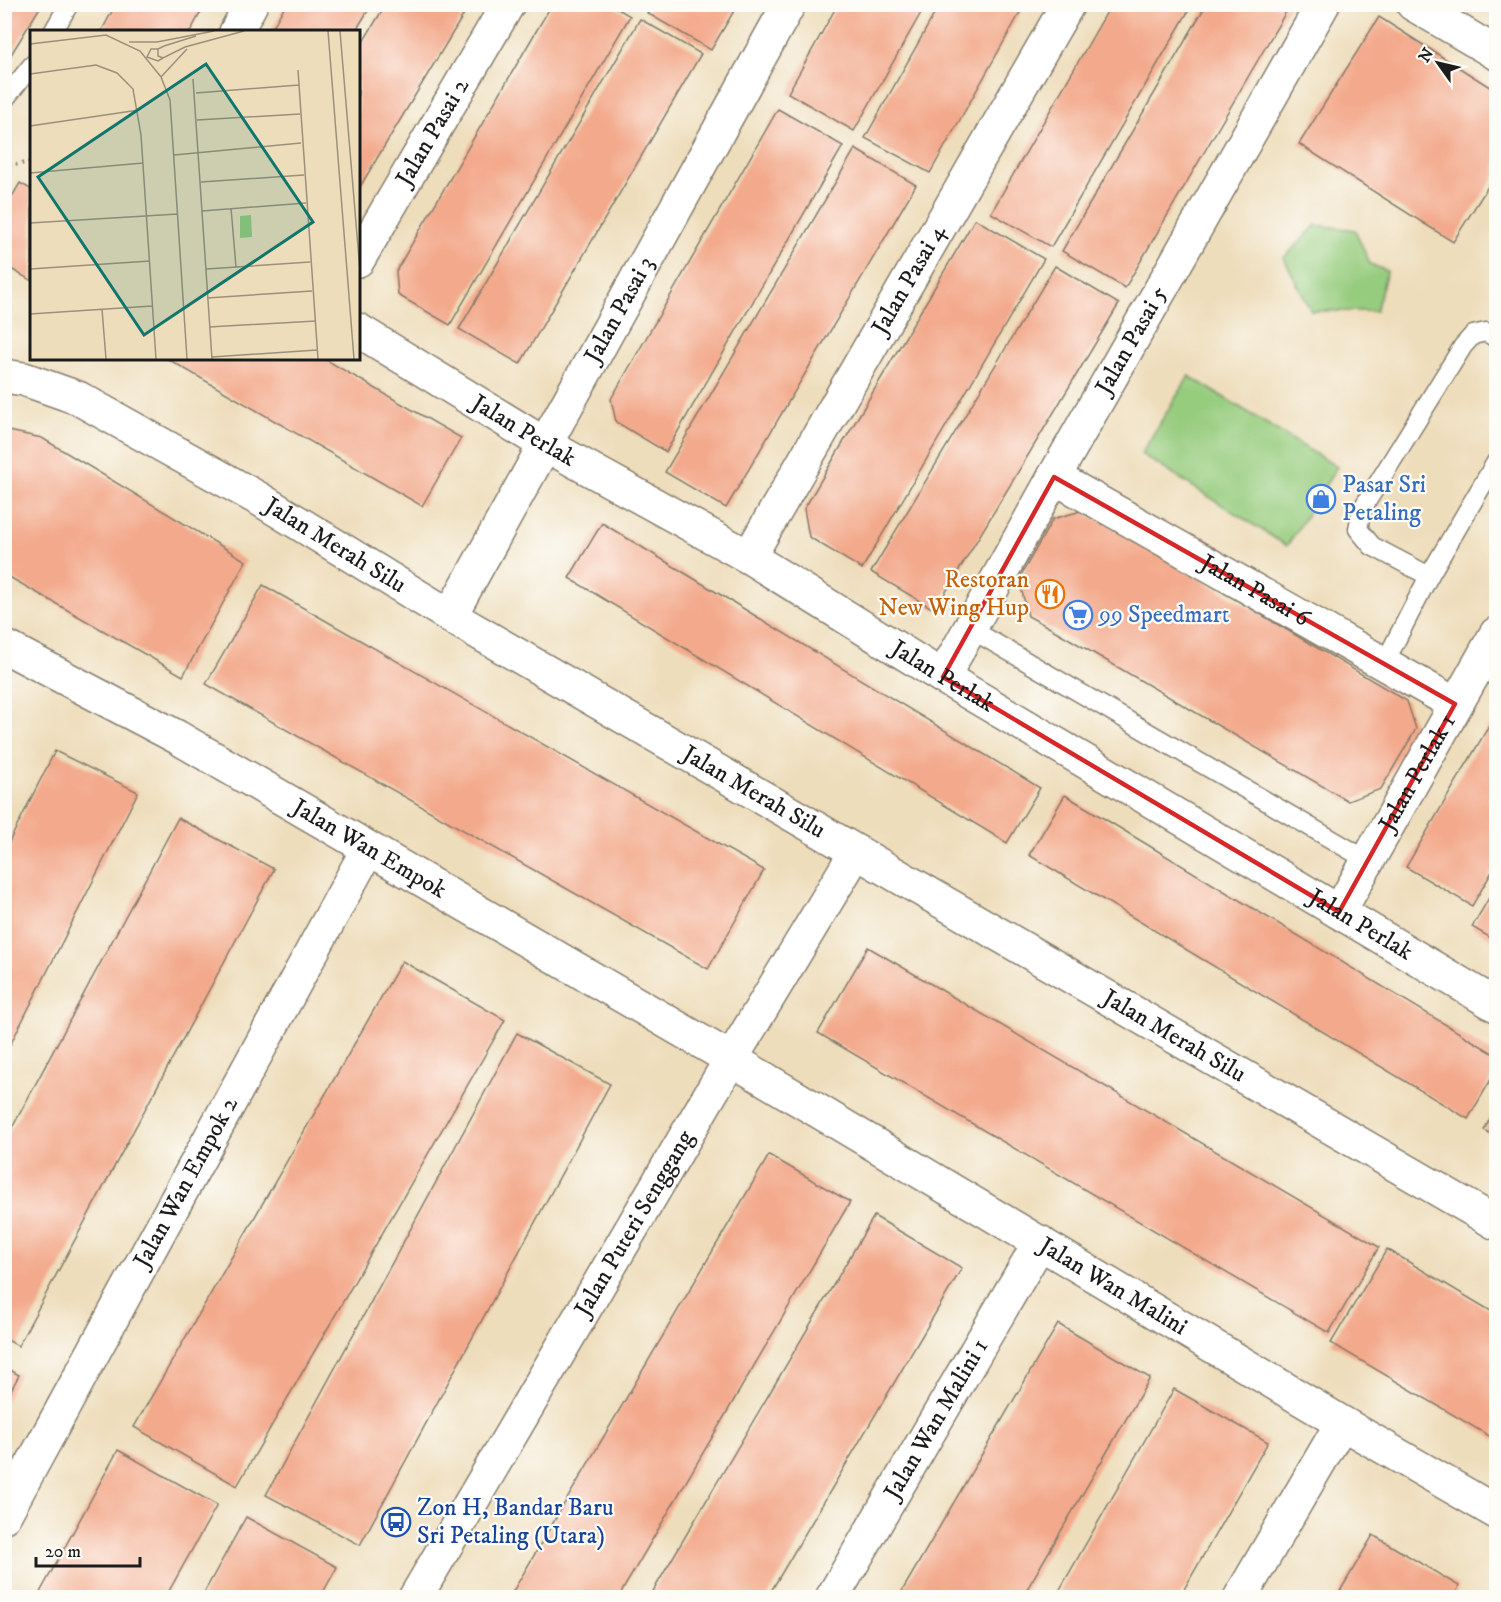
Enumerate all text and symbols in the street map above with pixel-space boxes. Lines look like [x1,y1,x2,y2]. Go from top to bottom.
inset map [30,30,360,360]
north arrow [1408,33,1468,93]
text: N [1414,44,1438,66]
street label: Jalan Pasai 2 [389,73,476,193]
street label: Jalan Pasai 4 [864,218,953,342]
street label: Jalan Pasai 3 [577,251,661,370]
street label: Jalan Pasai 5 [1088,281,1174,402]
street label: Jalan Perlak [464,387,581,473]
place label: Pasar Sri Petaling [1342,470,1426,528]
shop icon: Pasar Sri Petaling [1305,483,1337,515]
street label: Jalan Merah Silu [257,490,411,600]
street label: Jalan Pasai 6 [1193,547,1316,634]
place label: Restoran New Wing Hup [878,565,1029,623]
restaurant icon: Restoran New Wing Hup [1034,578,1066,610]
supermarket icon: 99 Speedmart [1062,599,1094,631]
place label: 99 Speedmart [1098,600,1230,630]
street label: Jalan Perlak [884,632,1000,719]
street label: Jalan Perlak 1 [1372,709,1463,838]
street label: Jalan Merah Silu [675,738,831,846]
street label: Jalan Wan Empok [285,791,452,905]
street label: Jalan Perlak [1301,881,1418,967]
street label: Jalan Merah Silu [1096,982,1251,1089]
street label: Jalan Wan Empok 2 [126,1091,245,1275]
street label: Jalan Puteri Senggang [567,1125,701,1324]
street label: Jalan Wan Malini [1032,1230,1193,1342]
street label: Jalan Wan Malini 1 [877,1334,995,1507]
place label: Zon H, Bandar Baru Sri Petaling (Utara) [417,1493,614,1551]
bus stop icon: Zon H, Bandar Baru Sri Petaling (Utara) [380,1506,412,1538]
scale bar [36,1530,140,1568]
text: 20 m [45,1541,81,1563]

